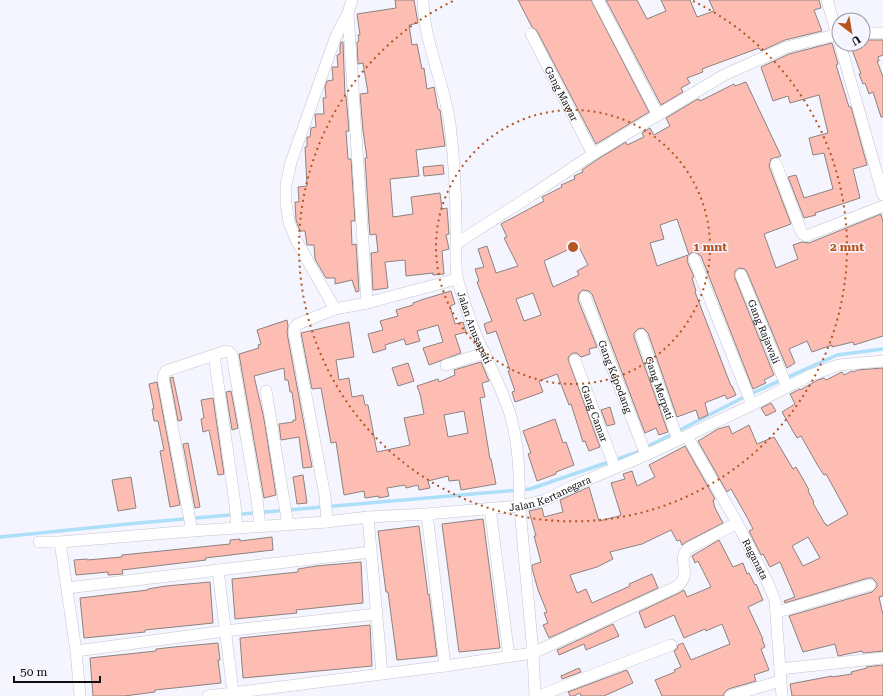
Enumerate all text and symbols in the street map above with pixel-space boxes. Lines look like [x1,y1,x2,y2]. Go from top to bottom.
north arrow [831,12,871,52]
text: U [848,32,863,48]
street label: Gang Mawar [543,64,580,123]
centre of rings [566,240,580,254]
text: 1 mnt [693,240,727,254]
text: 2 mnt [830,240,864,254]
street label: Jalan Anusapati [456,290,494,365]
street label: Gang Rajawali [746,298,782,365]
street label: Gang Kepodang [597,338,635,415]
street label: Gang Merpati [643,355,676,421]
street label: Gang Camar [579,384,610,443]
street label: Jalan Kertanegara [509,473,593,512]
street label: Raganata [741,537,771,582]
scale bar [14,658,100,684]
text: 50 m [20,665,47,679]

